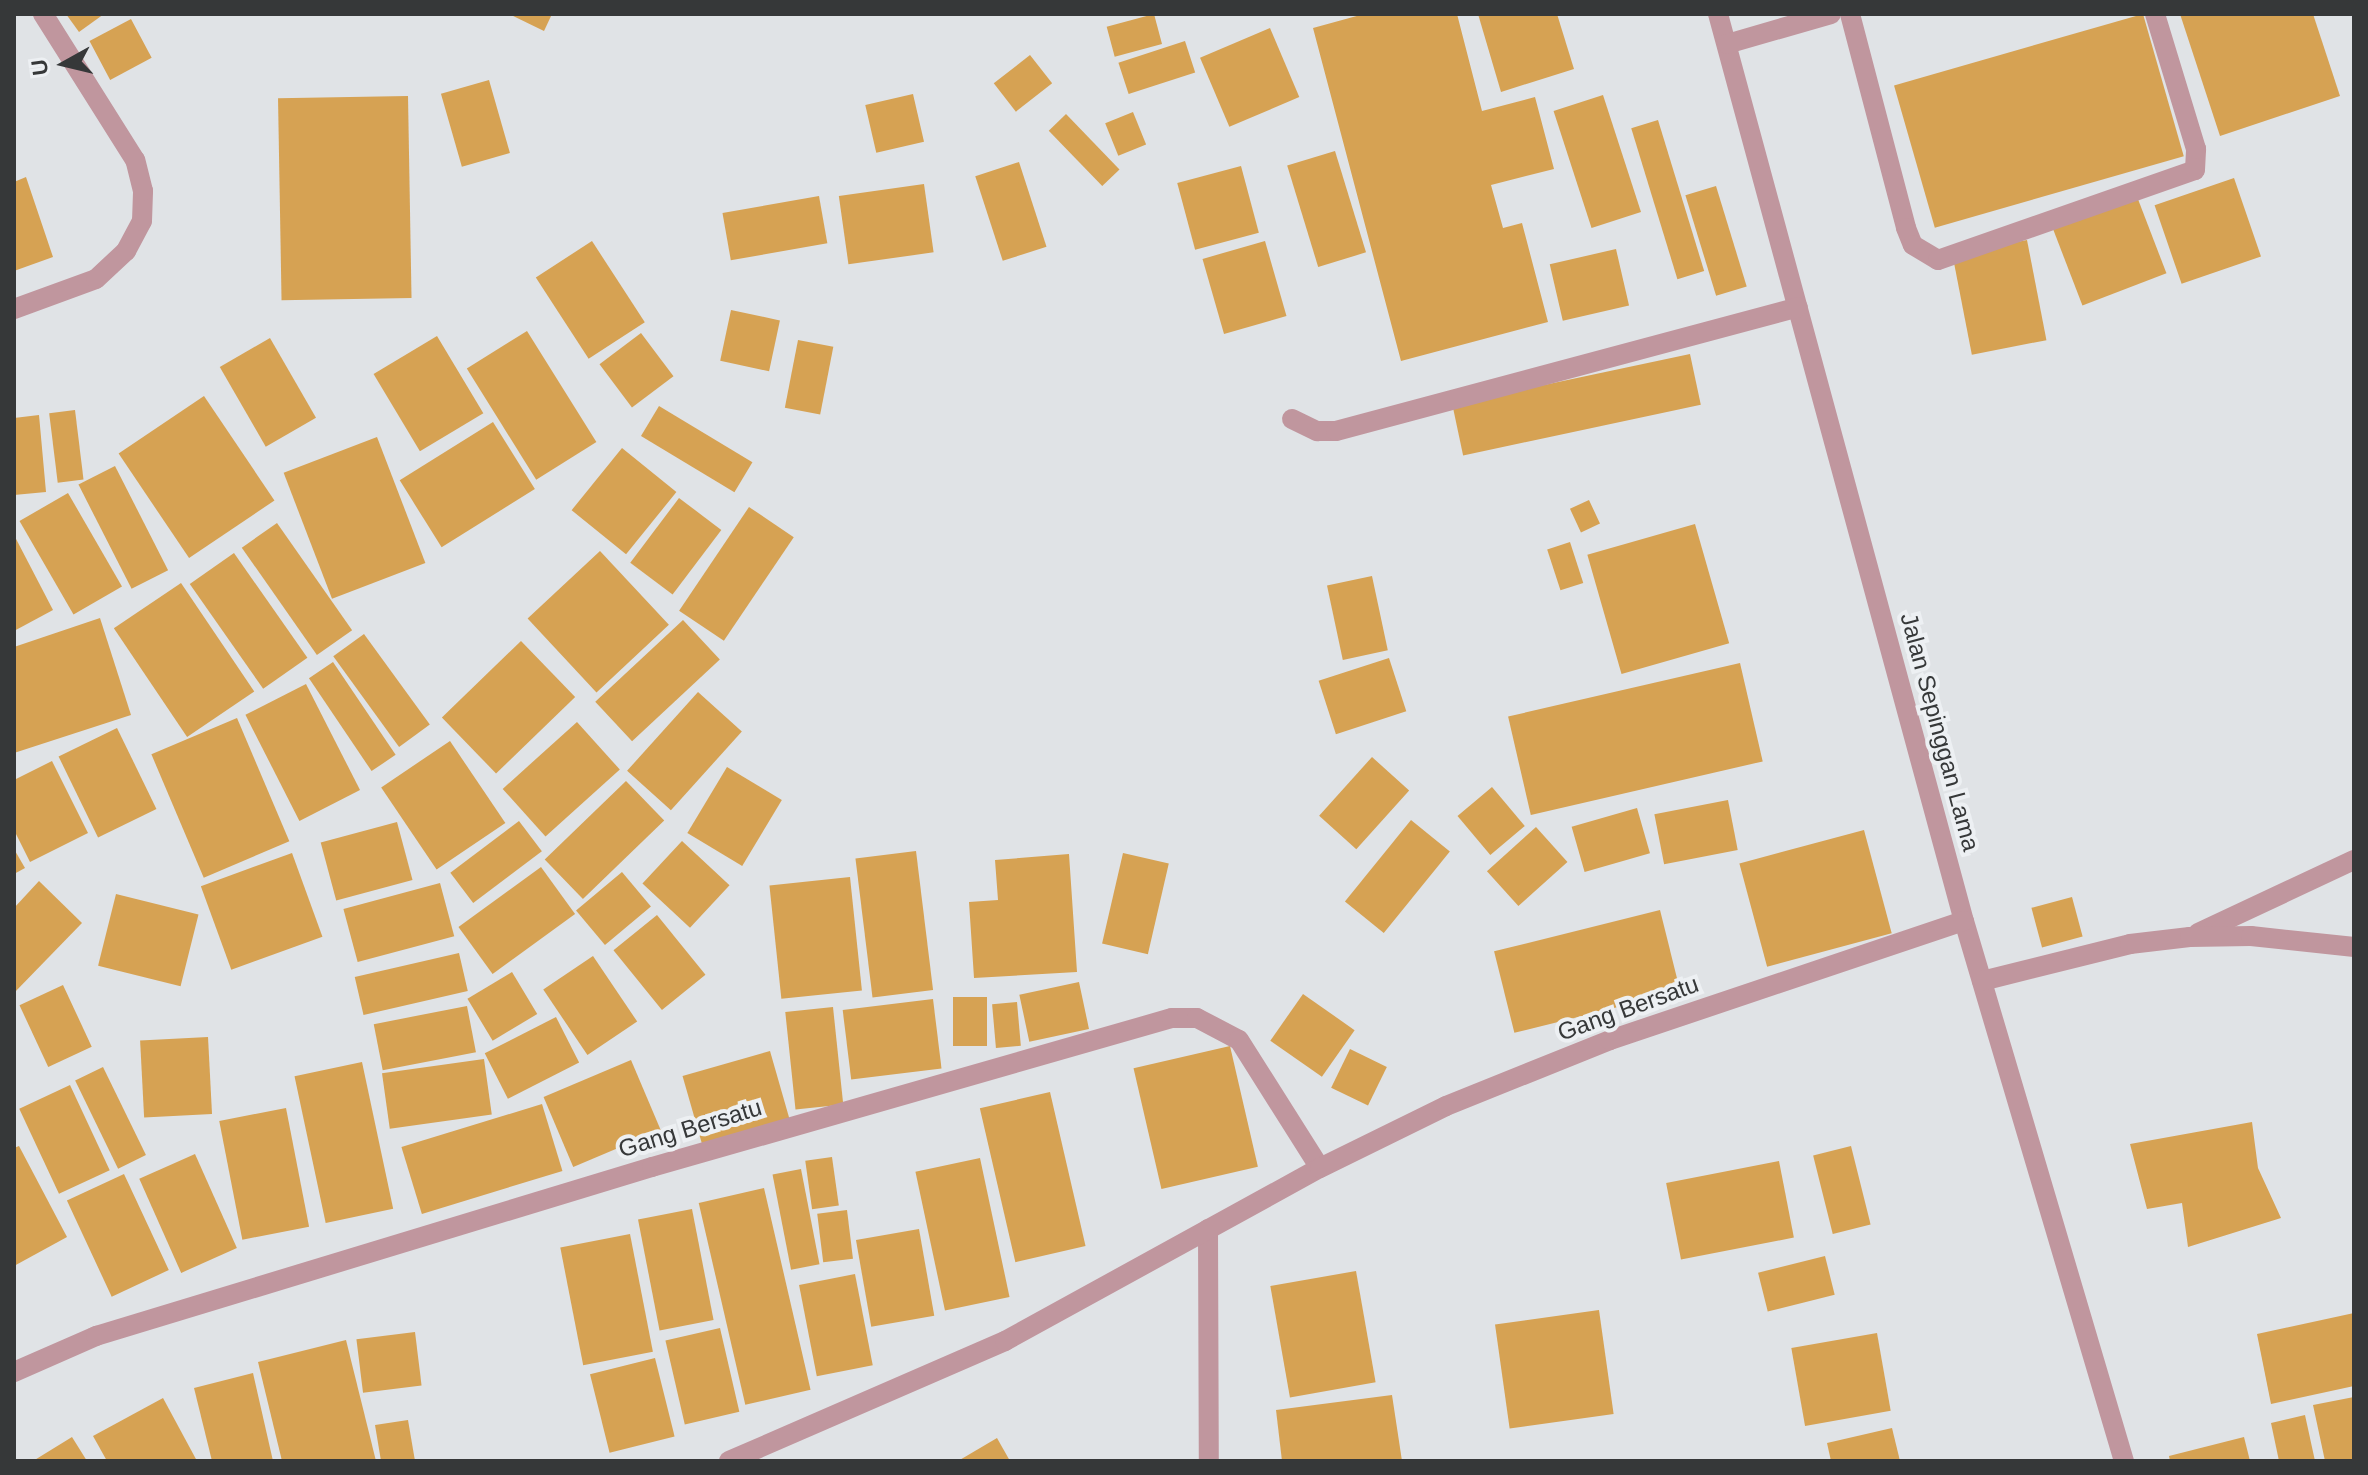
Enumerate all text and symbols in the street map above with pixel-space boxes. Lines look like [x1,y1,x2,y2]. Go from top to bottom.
north arrow [24,24,104,104]
text: U [26,58,53,77]
street label: Jalan Sepinggan Lama [1894,610,1986,854]
street label: Gang Bersatu [1553,969,1703,1047]
street label: Gang Bersatu [615,1093,765,1163]

